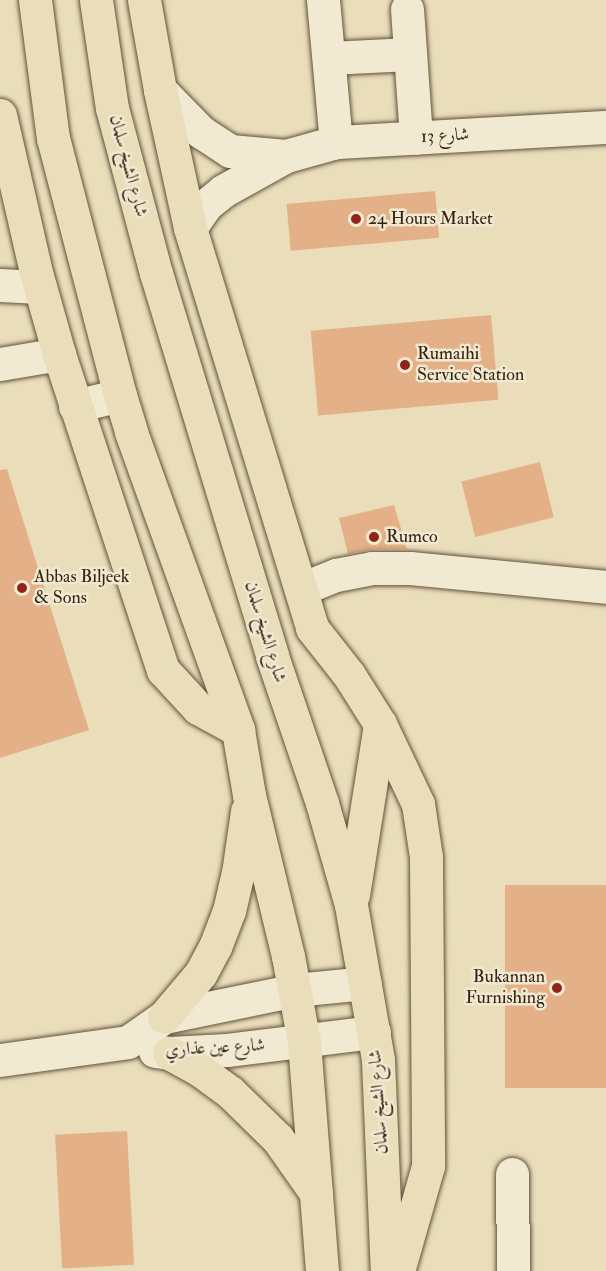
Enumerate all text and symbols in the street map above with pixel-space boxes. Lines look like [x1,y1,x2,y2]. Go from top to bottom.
street label: شارع الشيخ سلمان [104,112,152,220]
street label: شارع 13 [420,124,470,148]
place label: 24 Hours Market [368,208,493,230]
marker: 24 Hours Market [349,212,363,226]
place label: Rumaihi Service Station [417,344,524,386]
marker: Rumaihi Service Station [398,358,412,372]
place label: Rumco [386,526,438,548]
marker: Rumco [367,530,381,544]
place label: Abbas Biljeek & Sons [34,567,129,610]
street label: شارع الشيخ سلمان [239,579,291,685]
marker: Abbas Biljeek & Sons [15,581,29,595]
place label: Bukannan Furnishing [466,967,545,1010]
marker: Bukannan Furnishing [550,981,564,995]
street label: شارع عين عذاري [165,1035,265,1061]
street label: شارع الشيخ سلمان [365,1049,393,1155]

